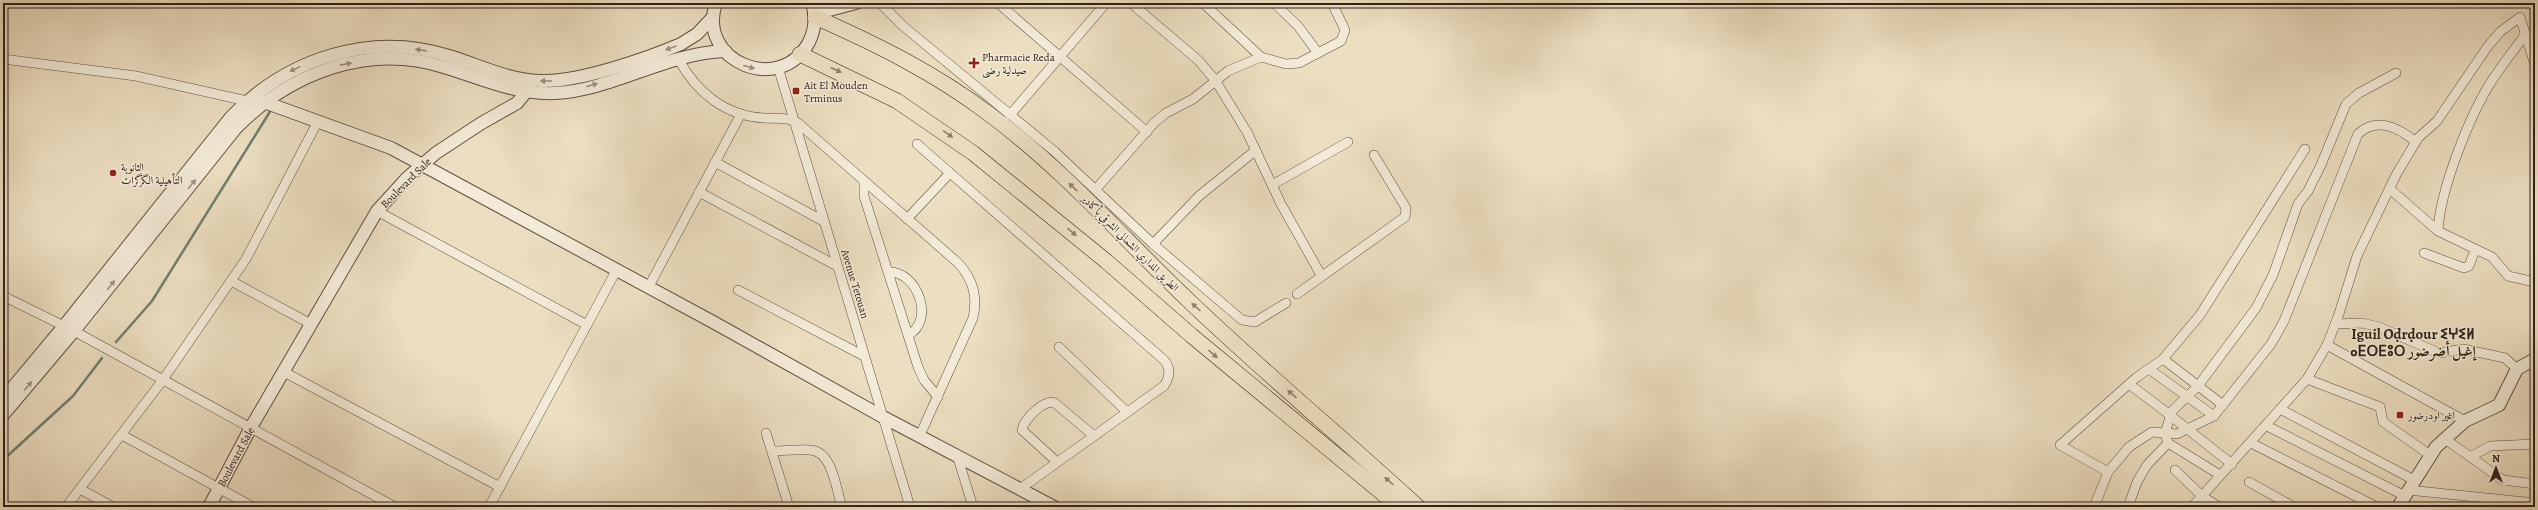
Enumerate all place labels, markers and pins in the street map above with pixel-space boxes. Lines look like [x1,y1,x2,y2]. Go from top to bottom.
place label: Pharmacie Reda صيدلية رضى [982,50,1056,78]
marker: Pharmacie Reda صيدلية رضى [969,58,979,68]
place label: Ait El Mouden Trminus [803,78,868,106]
marker: Ait El Mouden Trminus [791,86,801,96]
place label: الثانوية التأهيلية الگرگرات [121,160,182,188]
marker: الثانوية التأهيلية الگرگرات [108,168,118,178]
place label: اغير اودرضور [2407,408,2455,423]
marker: اغير اودرضور [2395,410,2405,420]

